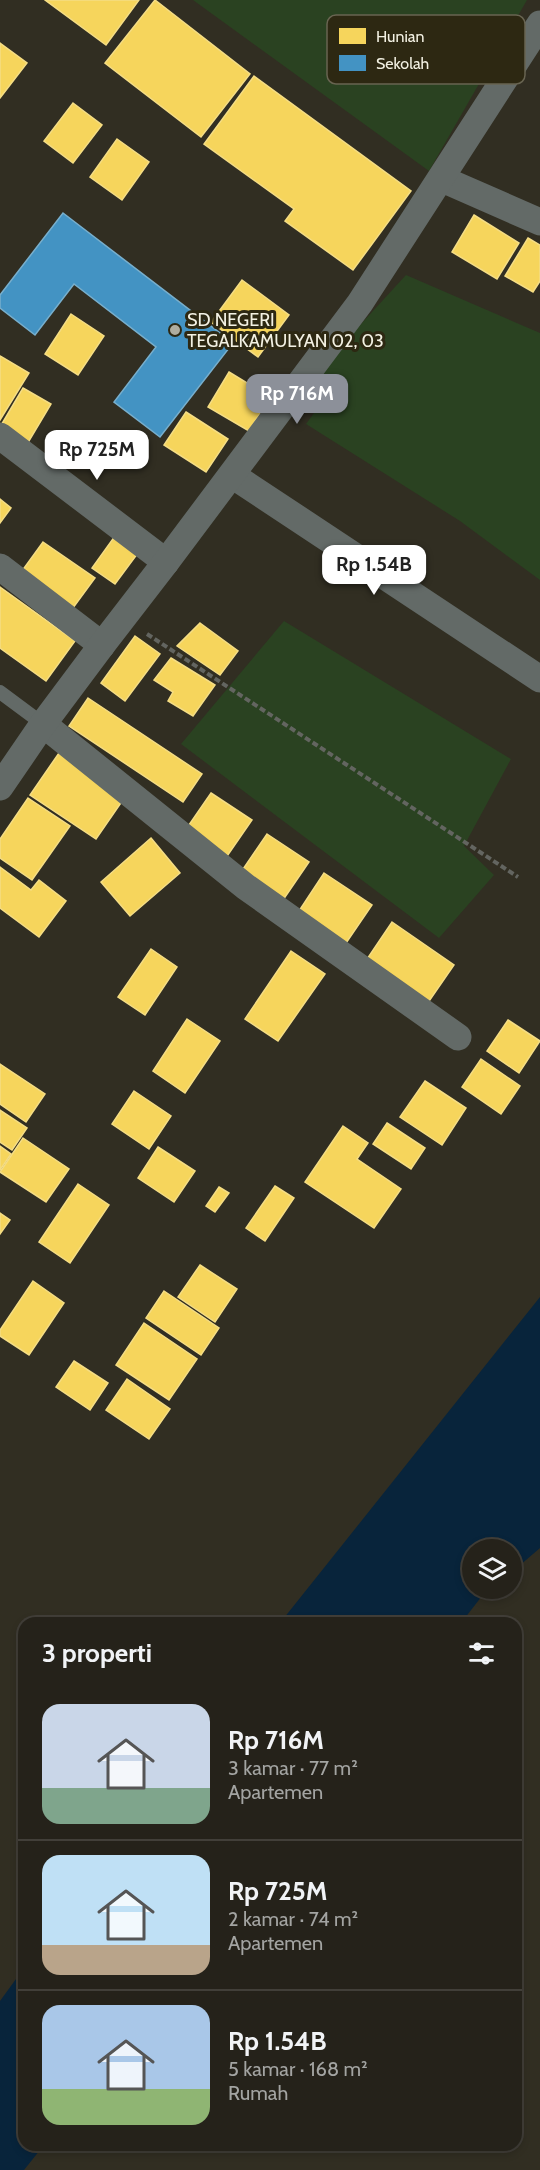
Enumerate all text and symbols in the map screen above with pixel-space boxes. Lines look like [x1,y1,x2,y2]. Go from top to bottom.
legend [327,15,525,84]
text: Hunian [376,27,425,46]
text: Sekolah [376,54,429,73]
place label: SD NEGERI TEGALKAMULYAN 02, 03 [187,309,384,352]
marker: SD NEGERI TEGALKAMULYAN 02, 03 [168,323,182,337]
pin: Rp 716M [242,374,352,425]
text: Rp 716M [260,381,334,405]
pin: Rp 725M [42,430,152,481]
text: Rp 725M [59,437,135,461]
pin: Rp 1.54B [312,545,436,596]
text: Rp 1.54B [336,552,412,576]
map controls [462,1539,522,1599]
button: layers [462,1539,522,1599]
text: 3 properti [42,1637,152,1669]
icon: filters [465,1637,498,1670]
text: Rp 716M [228,1724,324,1756]
icon: home [90,1728,162,1800]
text: 3 kamar · 77 m² [228,1756,358,1780]
text: Apartemen [228,1780,323,1804]
text: Rp 725M [228,1875,327,1907]
icon: home [90,1879,162,1951]
text: 2 kamar · 74 m² [228,1907,358,1931]
text: Apartemen [228,1931,323,1955]
text: Rp 1.54B [228,2025,327,2057]
icon: home [90,2029,162,2101]
text: 5 kamar · 168 m² [228,2057,368,2081]
text: Rumah [228,2081,288,2105]

